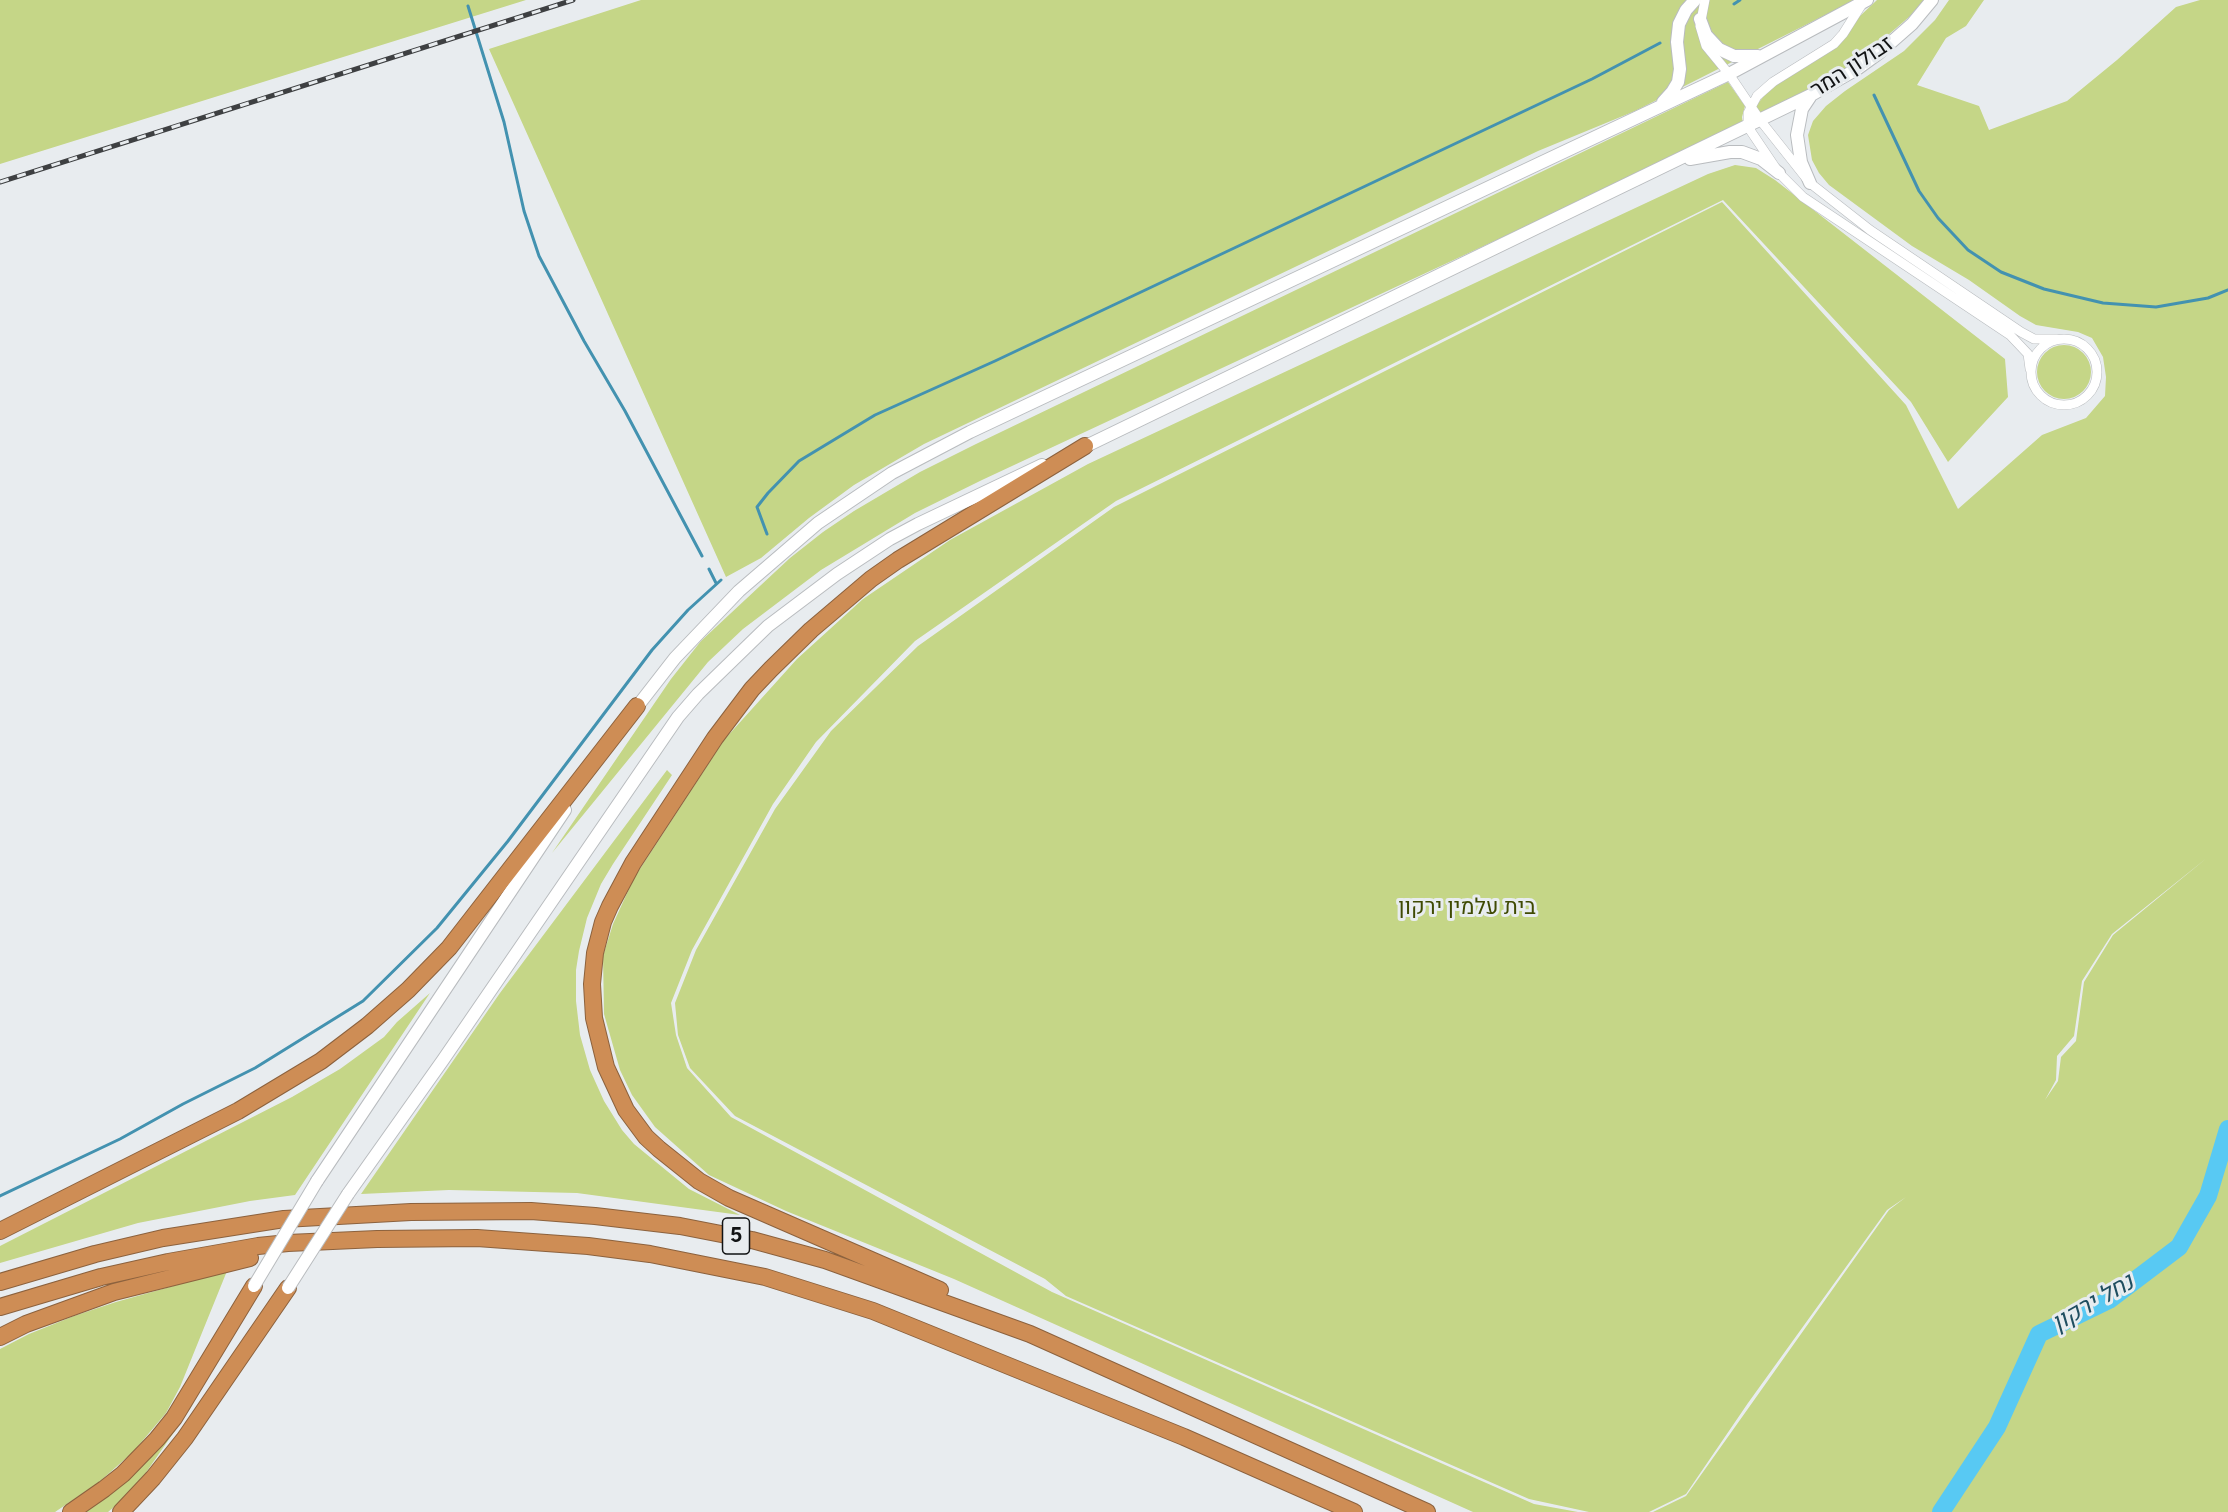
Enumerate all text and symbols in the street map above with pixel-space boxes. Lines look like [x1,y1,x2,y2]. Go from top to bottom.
street label: זבולון המר [1806,31,1898,103]
park label: בית עלמין ירקון [1398,895,1536,921]
road number: 5 [722,1218,750,1254]
water label: נחל ירקון [2047,1268,2139,1338]

